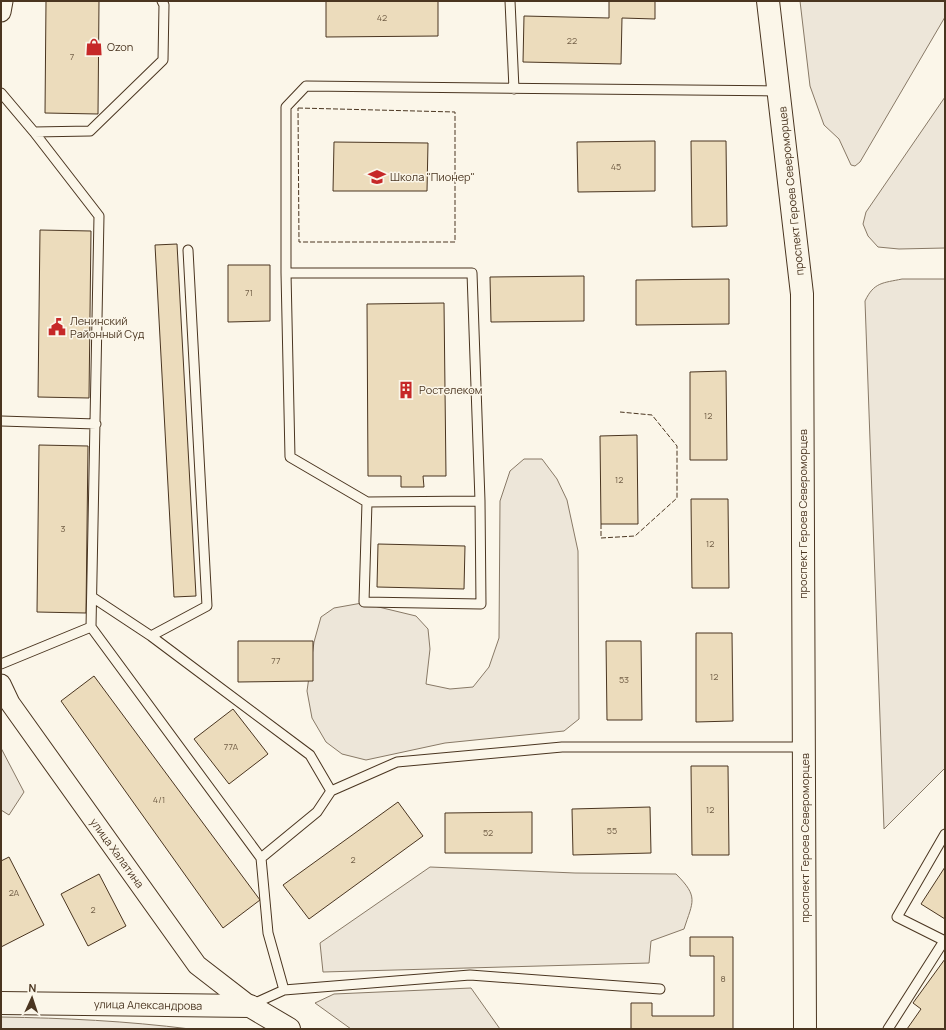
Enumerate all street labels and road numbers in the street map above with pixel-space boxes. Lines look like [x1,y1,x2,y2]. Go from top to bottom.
street label: проспект Героев Североморцев [774,106,807,276]
street label: проспект Героев Североморцев [795,429,810,599]
street label: проспект Героев Североморцев [797,753,812,923]
street label: улица Халатина [87,815,148,891]
street label: улица Александрова [94,996,202,1013]

